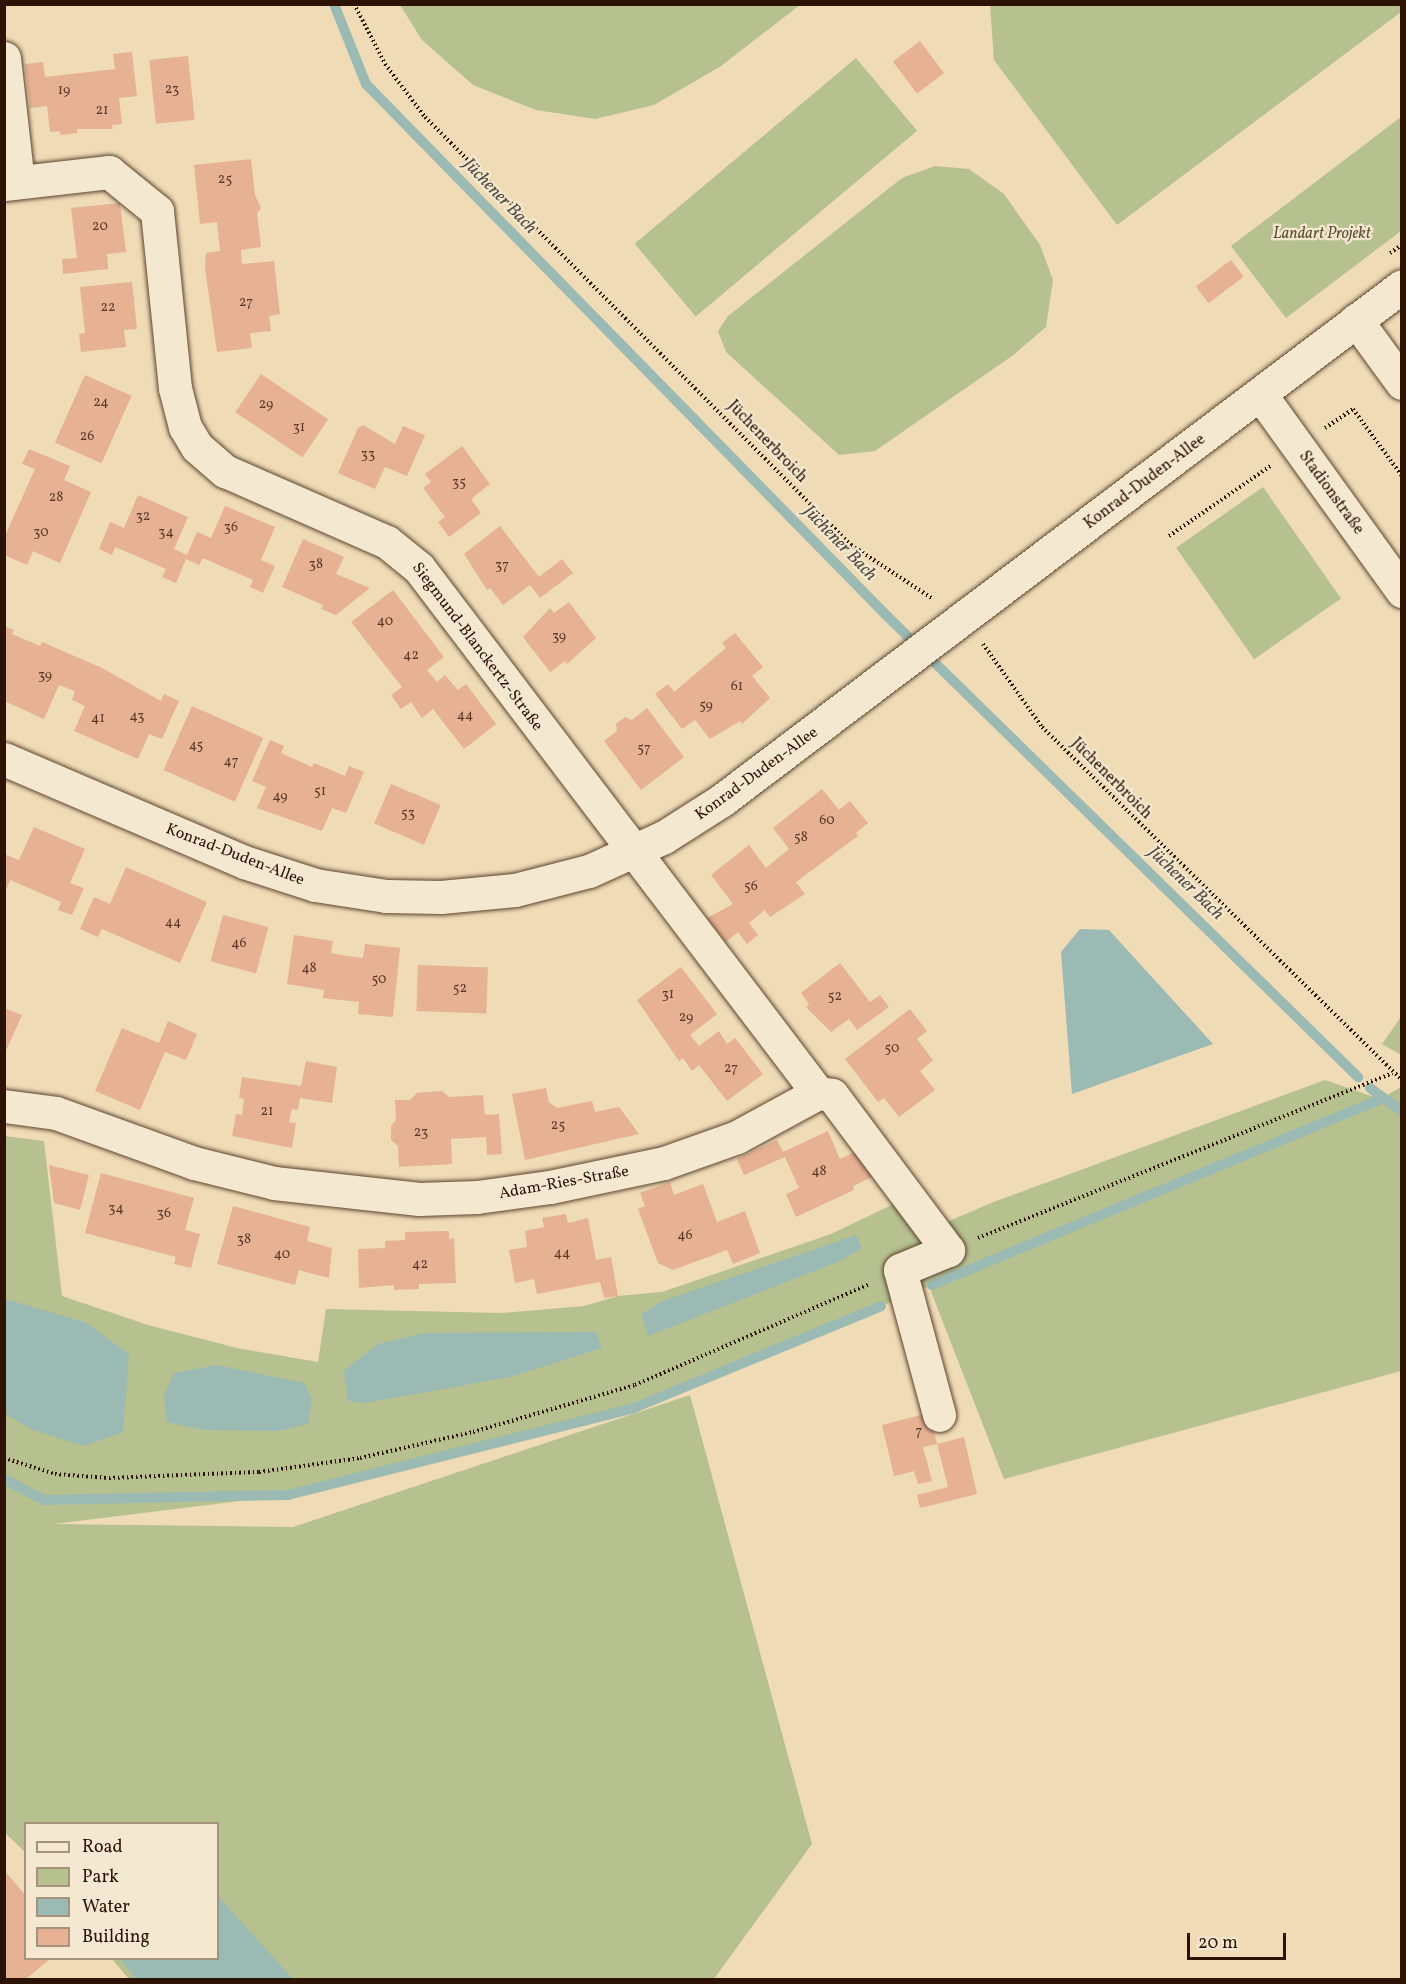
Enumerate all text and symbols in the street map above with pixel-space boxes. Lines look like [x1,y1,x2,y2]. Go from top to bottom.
house number: 23 [165,82,179,98]
house number: 19 [58,83,70,99]
house number: 21 [96,103,108,119]
water label: Jüchener Bach [458,155,540,239]
house number: 25 [218,172,232,188]
house number: 20 [92,219,108,235]
park label: Landart Projekt [1273,224,1371,244]
house number: 27 [239,295,253,311]
house number: 22 [100,300,116,316]
house number: 24 [93,395,109,411]
house number: 29 [259,397,273,413]
street label: Jüchenerbroich [723,397,811,487]
house number: 31 [293,420,305,436]
house number: 26 [80,429,94,445]
street label: Konrad-Duden-Allee [1081,430,1209,534]
house number: 33 [361,447,375,463]
street label: Stadionstraße [1294,447,1368,539]
house number: 35 [452,475,466,491]
house number: 28 [49,490,63,506]
water label: Jüchener Bach [798,502,880,586]
house number: 32 [136,509,150,525]
house number: 36 [224,520,238,536]
house number: 30 [33,525,49,541]
house number: 34 [158,525,174,541]
house number: 38 [309,557,323,573]
house number: 37 [495,558,509,574]
street label: Siegmund-Blanckertz-Straße [407,559,547,735]
house number: 40 [377,614,393,630]
house number: 39 [552,629,566,645]
house number: 42 [403,648,419,664]
house number: 39 [38,668,52,684]
house number: 61 [731,679,743,695]
house number: 59 [699,698,713,714]
house number: 44 [457,708,473,724]
house number: 43 [130,709,144,725]
house number: 41 [91,711,105,727]
street label: Konrad-Duden-Allee [692,723,822,825]
street label: Jüchenerbroich [1066,734,1156,824]
house number: 45 [189,738,203,754]
house number: 57 [637,741,651,757]
house number: 47 [223,754,239,770]
house number: 51 [314,784,326,800]
house number: 49 [272,789,288,805]
house number: 53 [401,806,415,822]
house number: 60 [819,813,835,829]
street label: Konrad-Duden-Allee [163,820,307,890]
house number: 58 [794,830,808,846]
water label: Jüchener Bach [1143,843,1227,925]
house number: 56 [744,879,758,895]
house number: 44 [165,915,181,931]
house number: 46 [231,936,247,952]
house number: 48 [301,961,317,977]
house number: 50 [372,972,386,988]
house number: 52 [453,981,467,997]
house number: 31 [662,987,674,1003]
house number: 52 [828,989,842,1005]
house number: 29 [679,1010,693,1026]
house number: 50 [885,1041,899,1057]
house number: 27 [724,1061,738,1077]
house number: 21 [261,1104,273,1120]
house number: 25 [551,1118,565,1134]
house number: 23 [414,1125,428,1141]
street label: Adam-Ries-Straße [498,1162,630,1204]
house number: 48 [811,1164,827,1180]
house number: 34 [108,1201,124,1217]
house number: 36 [157,1206,171,1222]
house number: 46 [677,1228,693,1244]
house number: 38 [237,1232,251,1248]
house number: 44 [554,1246,570,1262]
house number: 40 [274,1247,290,1263]
house number: 42 [412,1257,428,1273]
house number: 7 [916,1424,922,1440]
legend [24,1822,219,1960]
text: Road [82,1835,123,1860]
text: Park [82,1865,119,1890]
text: Water [82,1895,130,1920]
scale bar [1190,1921,1289,1959]
text: Building [82,1925,150,1950]
text: 20 m [1198,1931,1238,1956]

